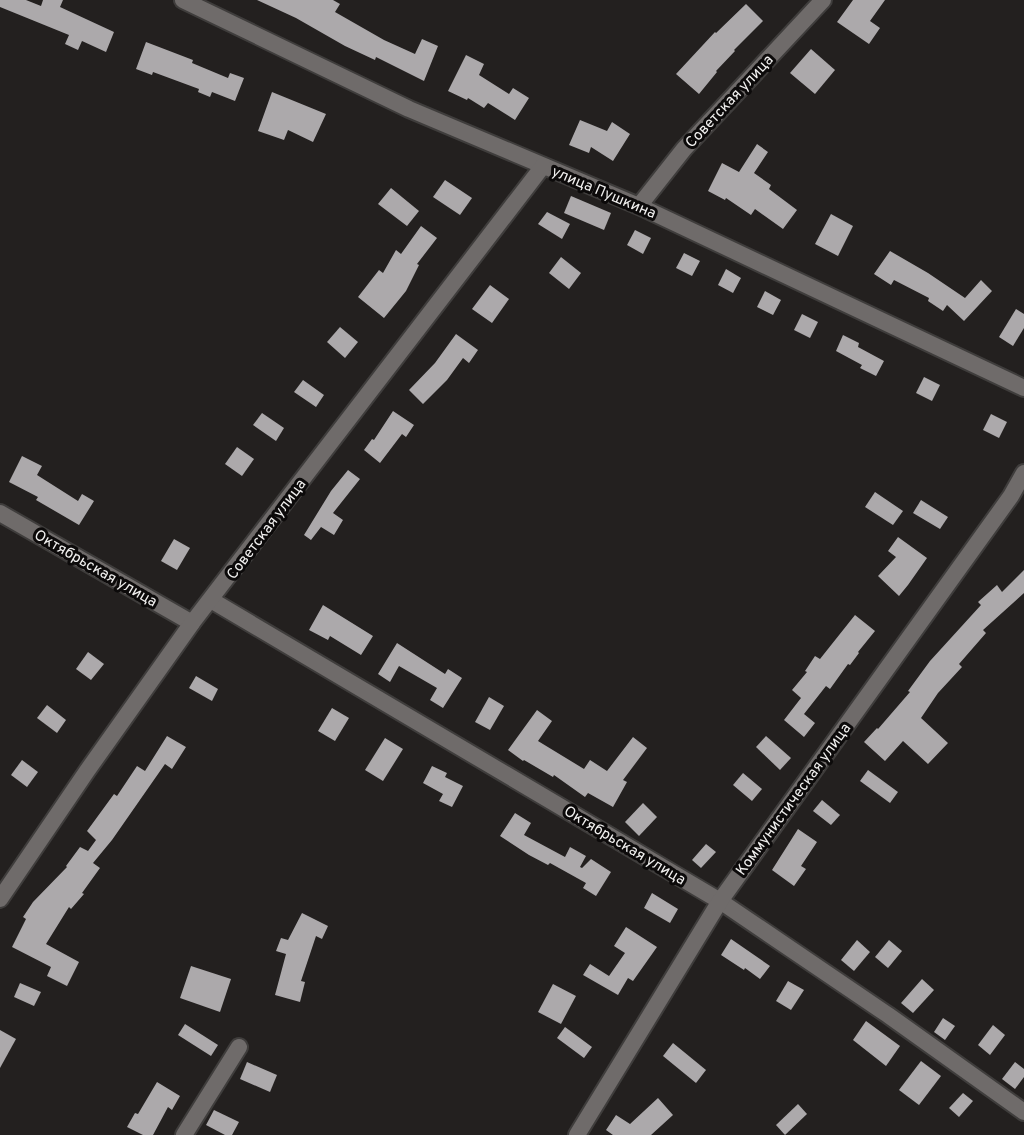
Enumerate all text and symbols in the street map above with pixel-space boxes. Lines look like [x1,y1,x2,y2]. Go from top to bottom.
street label: Советская улица [682,51,778,153]
street label: улица Пушкина [548,163,659,224]
street label: Советская улица [223,476,311,584]
street label: Октябрьская улица [30,526,160,612]
street label: Коммунистическая улица [733,720,856,880]
street label: Октябрьская улица [560,802,689,890]

